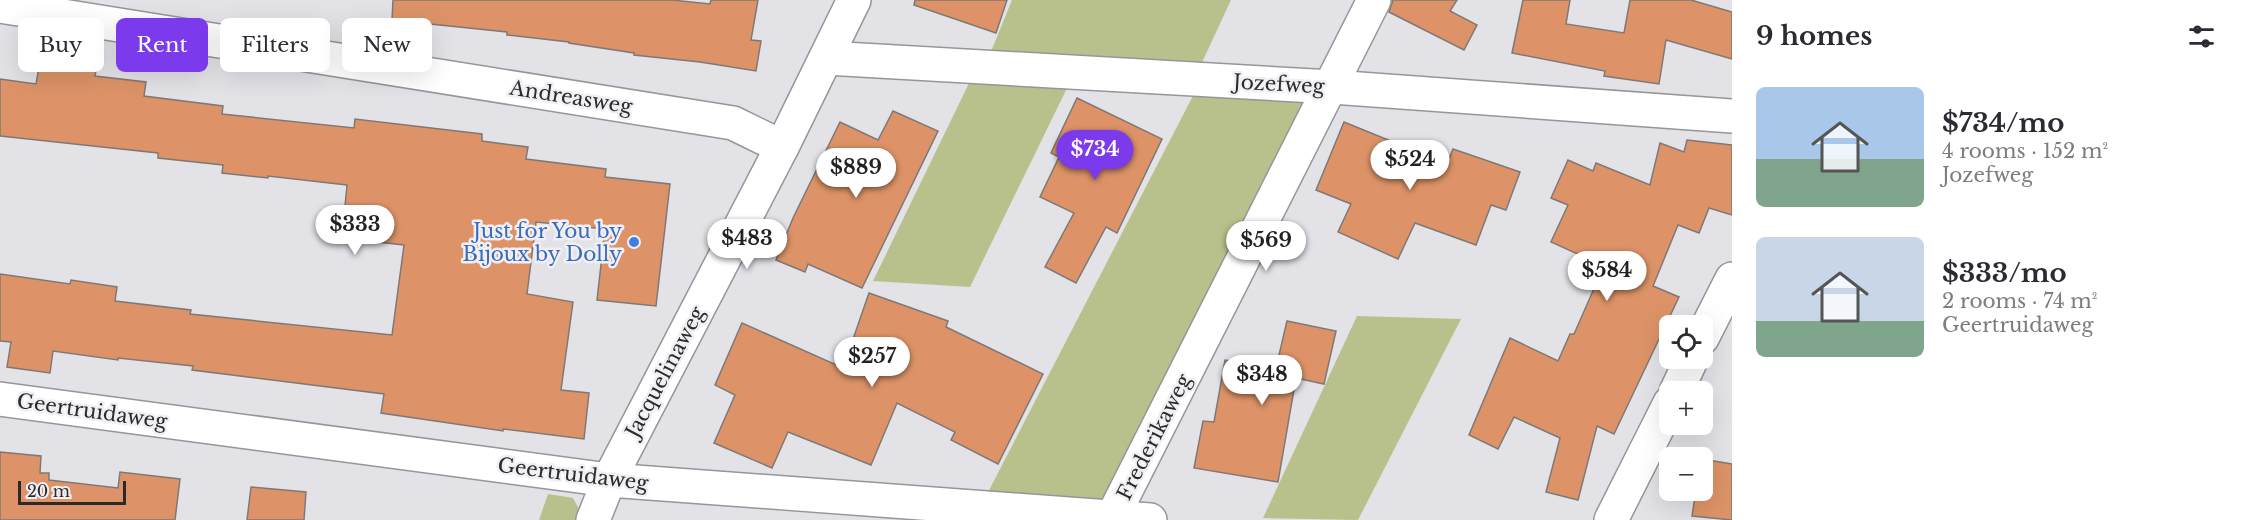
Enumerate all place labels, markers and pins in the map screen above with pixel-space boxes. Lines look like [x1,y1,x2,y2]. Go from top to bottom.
pin: $734 [1059,130,1131,181]
pin: $524 [1374,140,1446,191]
pin: $889 [820,148,892,199]
pin: $333 [319,205,391,256]
place label: Just for You by Bijoux by Dolly [463,219,622,266]
pin: $483 [711,219,783,270]
pin: $569 [1230,221,1302,272]
marker: Just for You by Bijoux by Dolly [627,235,641,249]
pin: $584 [1571,251,1643,302]
pin: $257 [836,337,908,388]
pin: $348 [1226,355,1298,406]

